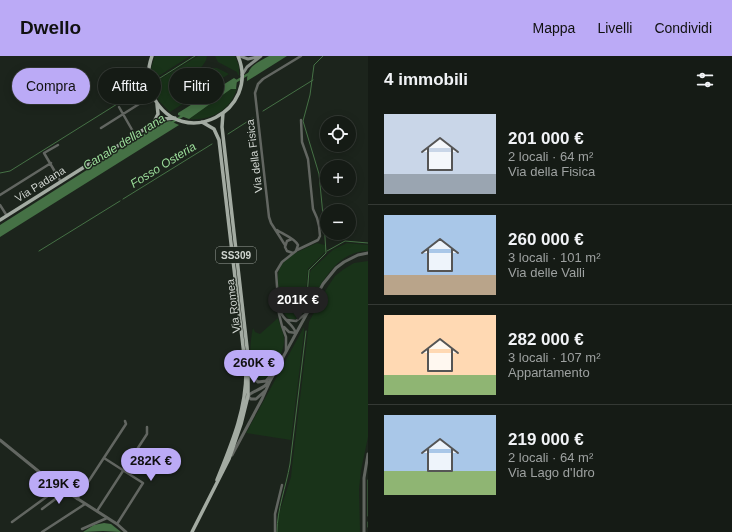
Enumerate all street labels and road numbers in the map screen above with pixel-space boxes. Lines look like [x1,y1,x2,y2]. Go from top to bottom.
street label: Via della Fisica [243,118,264,193]
street label: Via Padana [13,163,68,204]
road number: SS309 [216,247,256,263]
street label: Via Romea [224,277,242,334]

